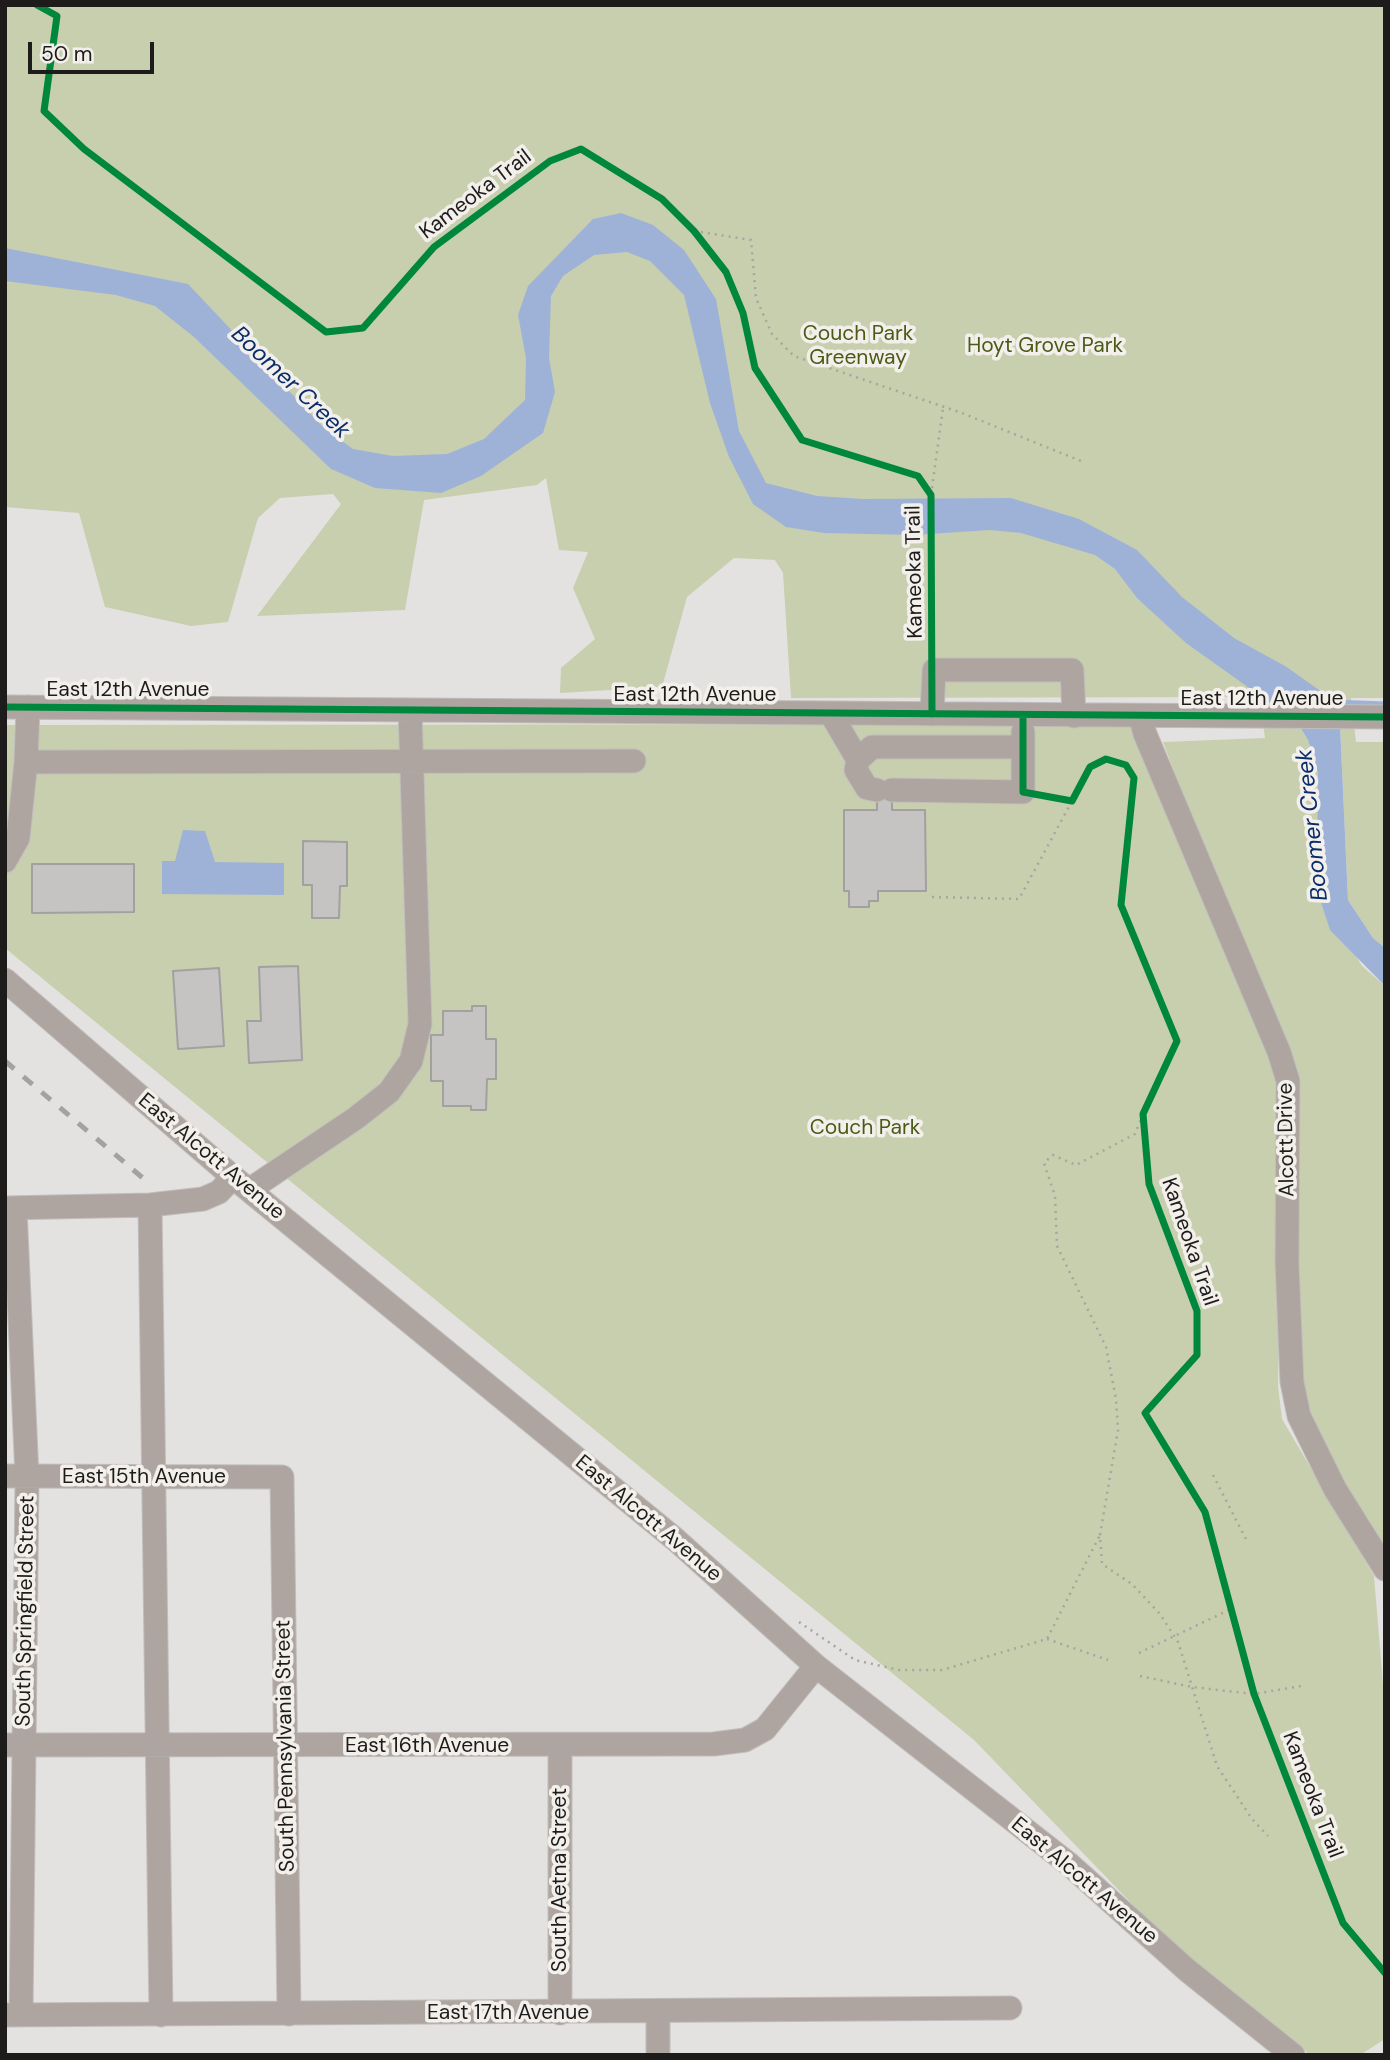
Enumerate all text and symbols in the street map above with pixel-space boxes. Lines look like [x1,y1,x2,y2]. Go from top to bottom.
scale bar [32,28,158,72]
text: 50 m [41,40,92,68]
street label: Kameoka Trail [415,145,537,245]
water label: Boomer Creek [225,321,355,445]
park label: Couch Park Greenway [803,321,913,371]
park label: Hoyt Grove Park [967,333,1123,359]
street label: Kameoka Trail [901,505,929,639]
street label: East 12th Avenue [46,677,210,703]
street label: East 12th Avenue [613,682,777,708]
street label: East 12th Avenue [1180,686,1344,712]
water label: Boomer Creek [1291,748,1335,902]
street label: Alcott Drive [1273,1083,1301,1197]
street label: East Alcott Avenue [133,1088,289,1226]
park label: Couch Park [810,1115,920,1141]
street label: Kameoka Trail [1155,1175,1223,1309]
street label: East Alcott Avenue [570,1450,726,1588]
street label: East 15th Avenue [62,1464,226,1490]
street label: South Springfield Street [11,1495,41,1727]
street label: South Pennsylvania Street [271,1620,301,1872]
street label: Kameoka Trail [1276,1728,1348,1862]
street label: East 16th Avenue [345,1733,509,1759]
street label: South Aetna Street [547,1788,573,1972]
street label: East Alcott Avenue [1006,1812,1162,1950]
street label: East 17th Avenue [427,2000,589,2026]

